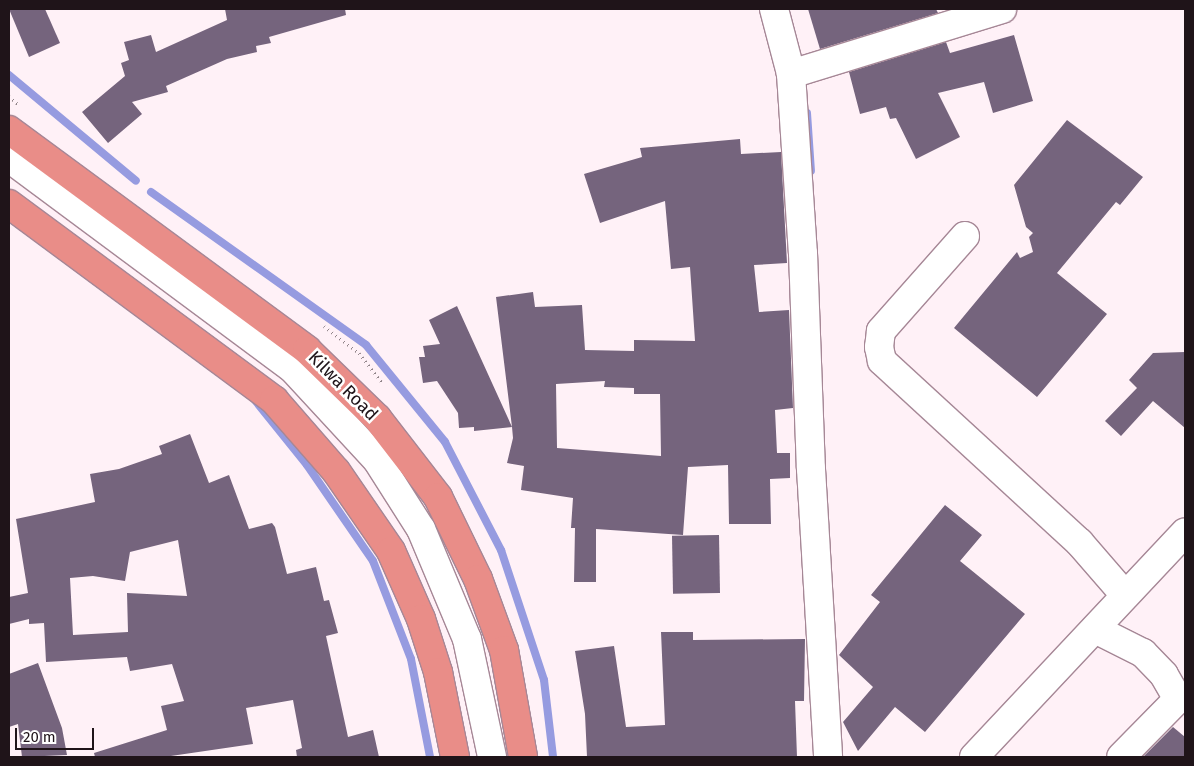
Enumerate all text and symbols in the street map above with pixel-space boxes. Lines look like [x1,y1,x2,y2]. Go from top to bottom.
street label: Kilwa Road [304,347,382,425]
scale bar [18,718,96,750]
text: 20 m [23,728,56,746]

